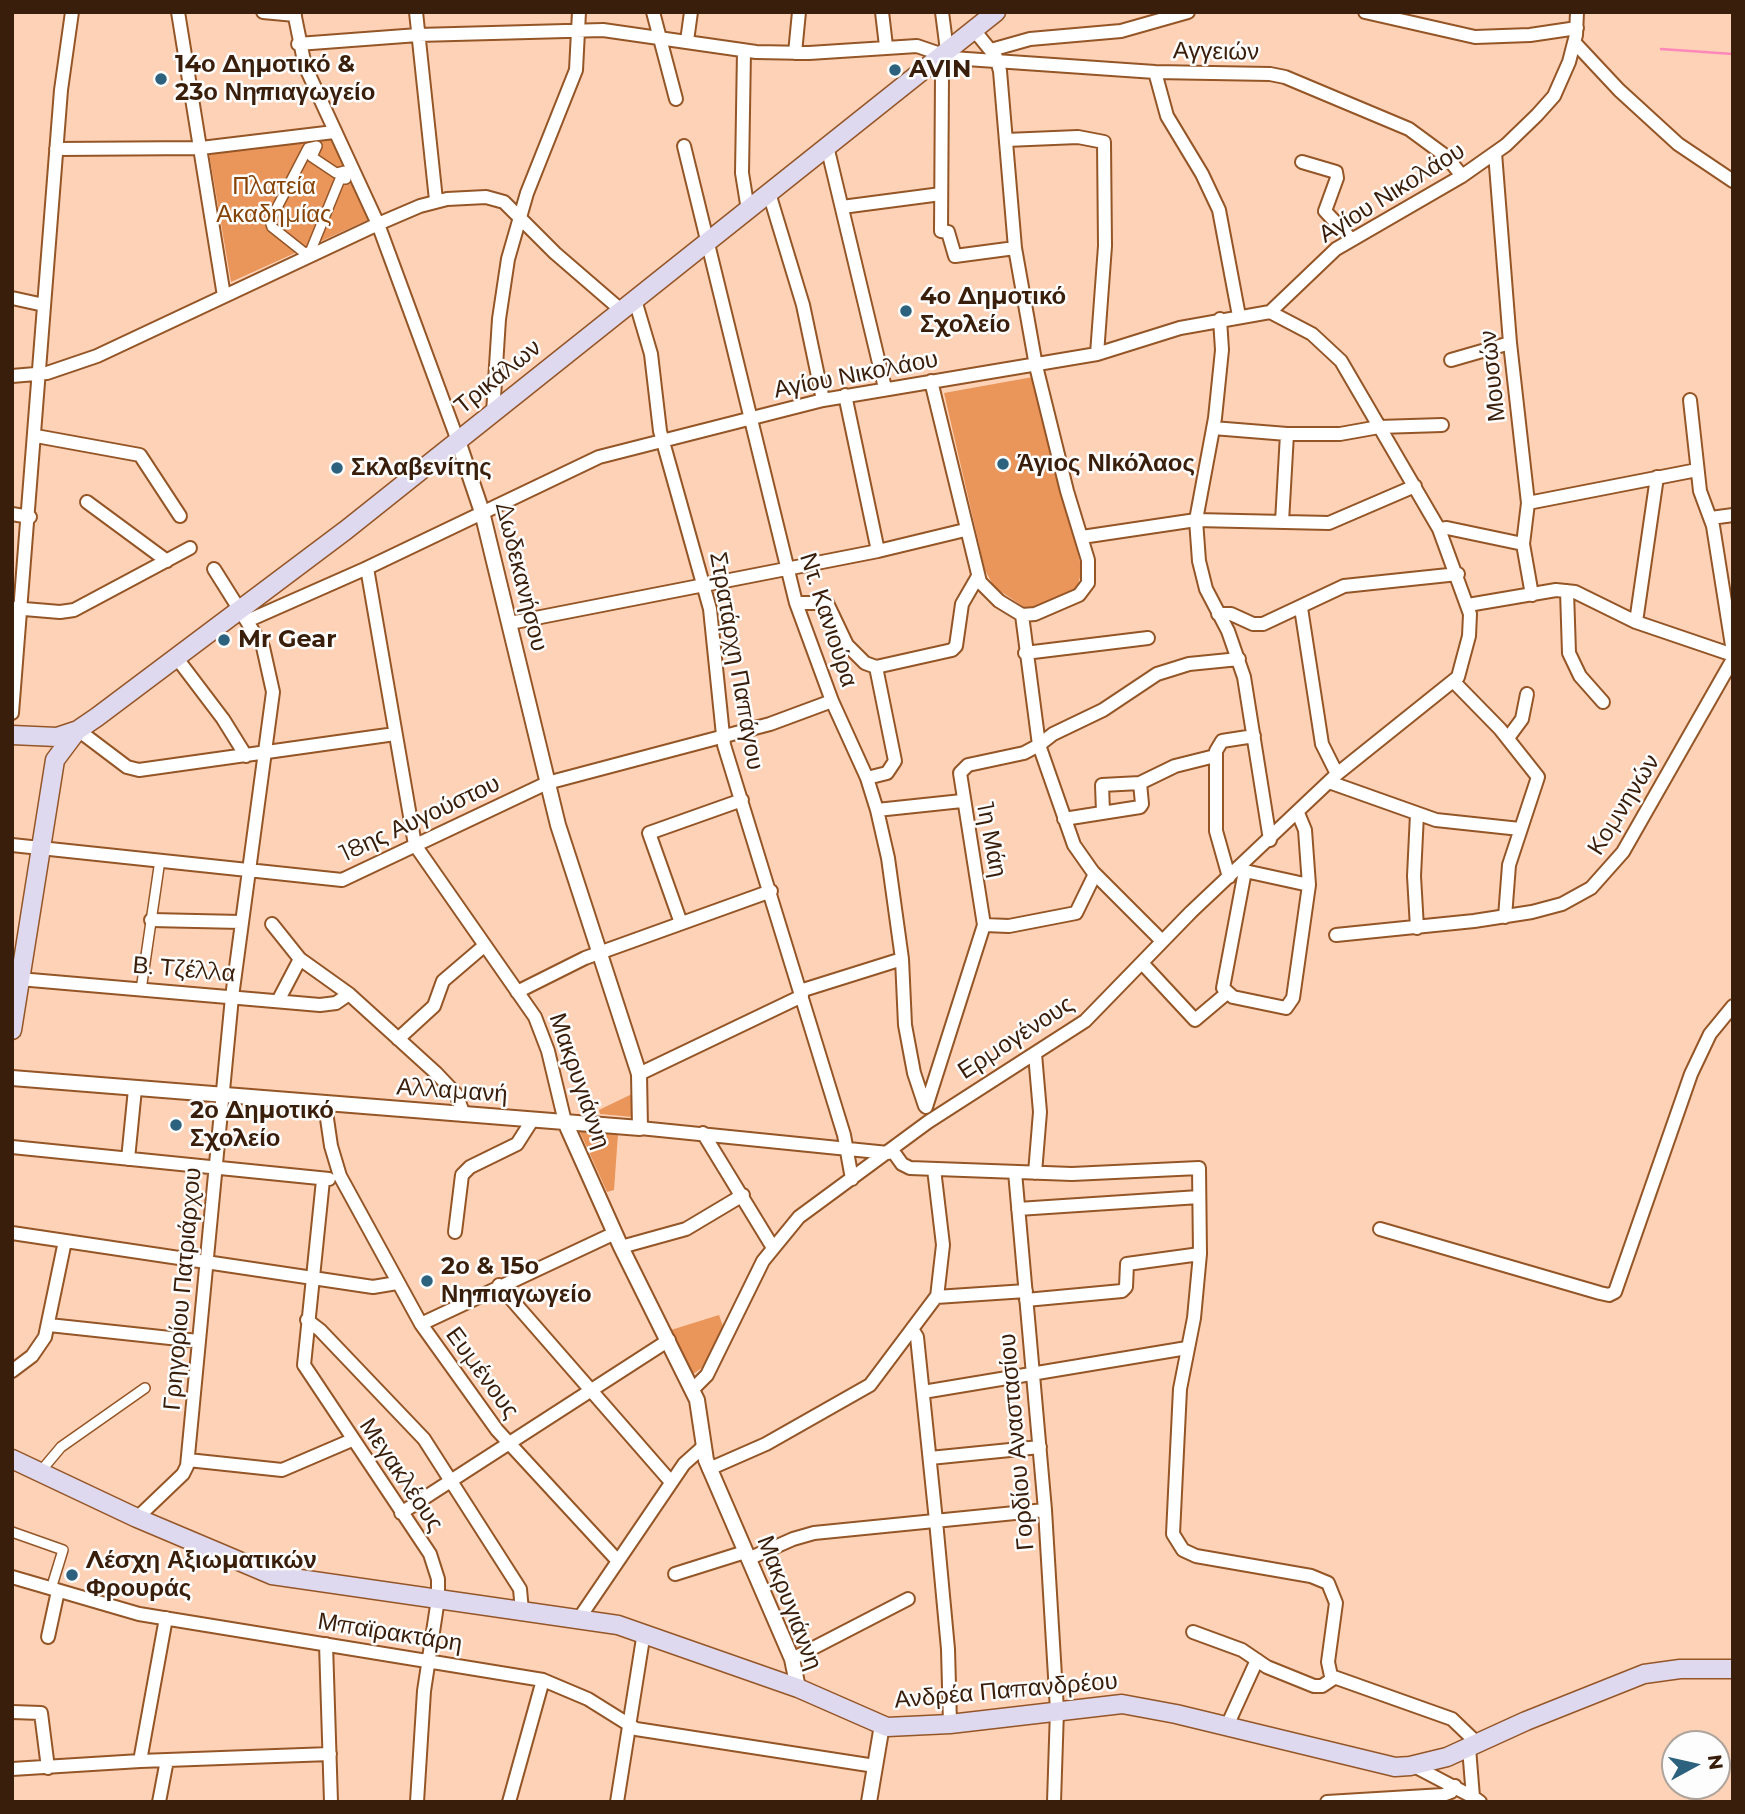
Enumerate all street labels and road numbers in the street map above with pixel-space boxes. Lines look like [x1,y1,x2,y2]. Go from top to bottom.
street label: Αγγειών [1173,37,1259,67]
street label: Αγίου Νικολάου [1314,137,1470,249]
street label: Μουσών [1474,329,1512,423]
street label: Τρικάλων [449,333,547,421]
street label: Αγίου Νικολάου [771,345,941,405]
street label: Δωδεκανήσου [489,500,553,654]
street label: Ντ. Κανιούρα [793,549,863,691]
street label: Στρατάρχη Παπάγου [703,550,769,772]
street label: Κομνηνών [1582,749,1666,861]
street label: 18ης Αυγούστου [335,769,505,869]
street label: 1η Μάη [970,800,1012,880]
street label: Β. Τζέλλα [131,951,237,989]
street label: Ερμογένους [953,990,1079,1086]
street label: Μακρυγιάννη [542,1010,616,1152]
street label: Αλλαμανή [395,1073,509,1109]
street label: Γρηγορίου Πατριάρχου [158,1166,208,1412]
street label: Ευμένους [439,1322,525,1424]
street label: Γορδίου Αναστασίου [993,1332,1041,1552]
street label: Μεγακλέους [353,1413,449,1537]
street label: Μακρυγιάννη [750,1532,828,1674]
street label: Μπαϊρακτάρη [316,1607,464,1659]
street label: Ανδρέα Παπανδρέου [893,1667,1119,1715]

